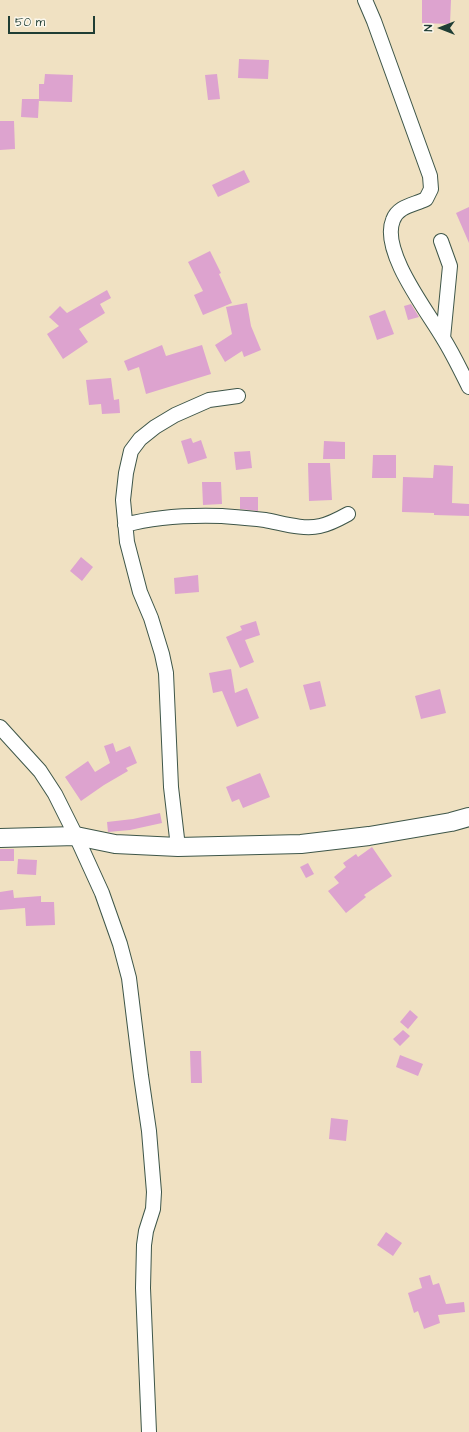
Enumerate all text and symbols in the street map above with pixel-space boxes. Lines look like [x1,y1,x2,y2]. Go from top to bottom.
scale bar [10,8,97,34]
north arrow [421,8,461,48]
text: 50 m [15,14,45,31]
text: N [421,25,436,31]

